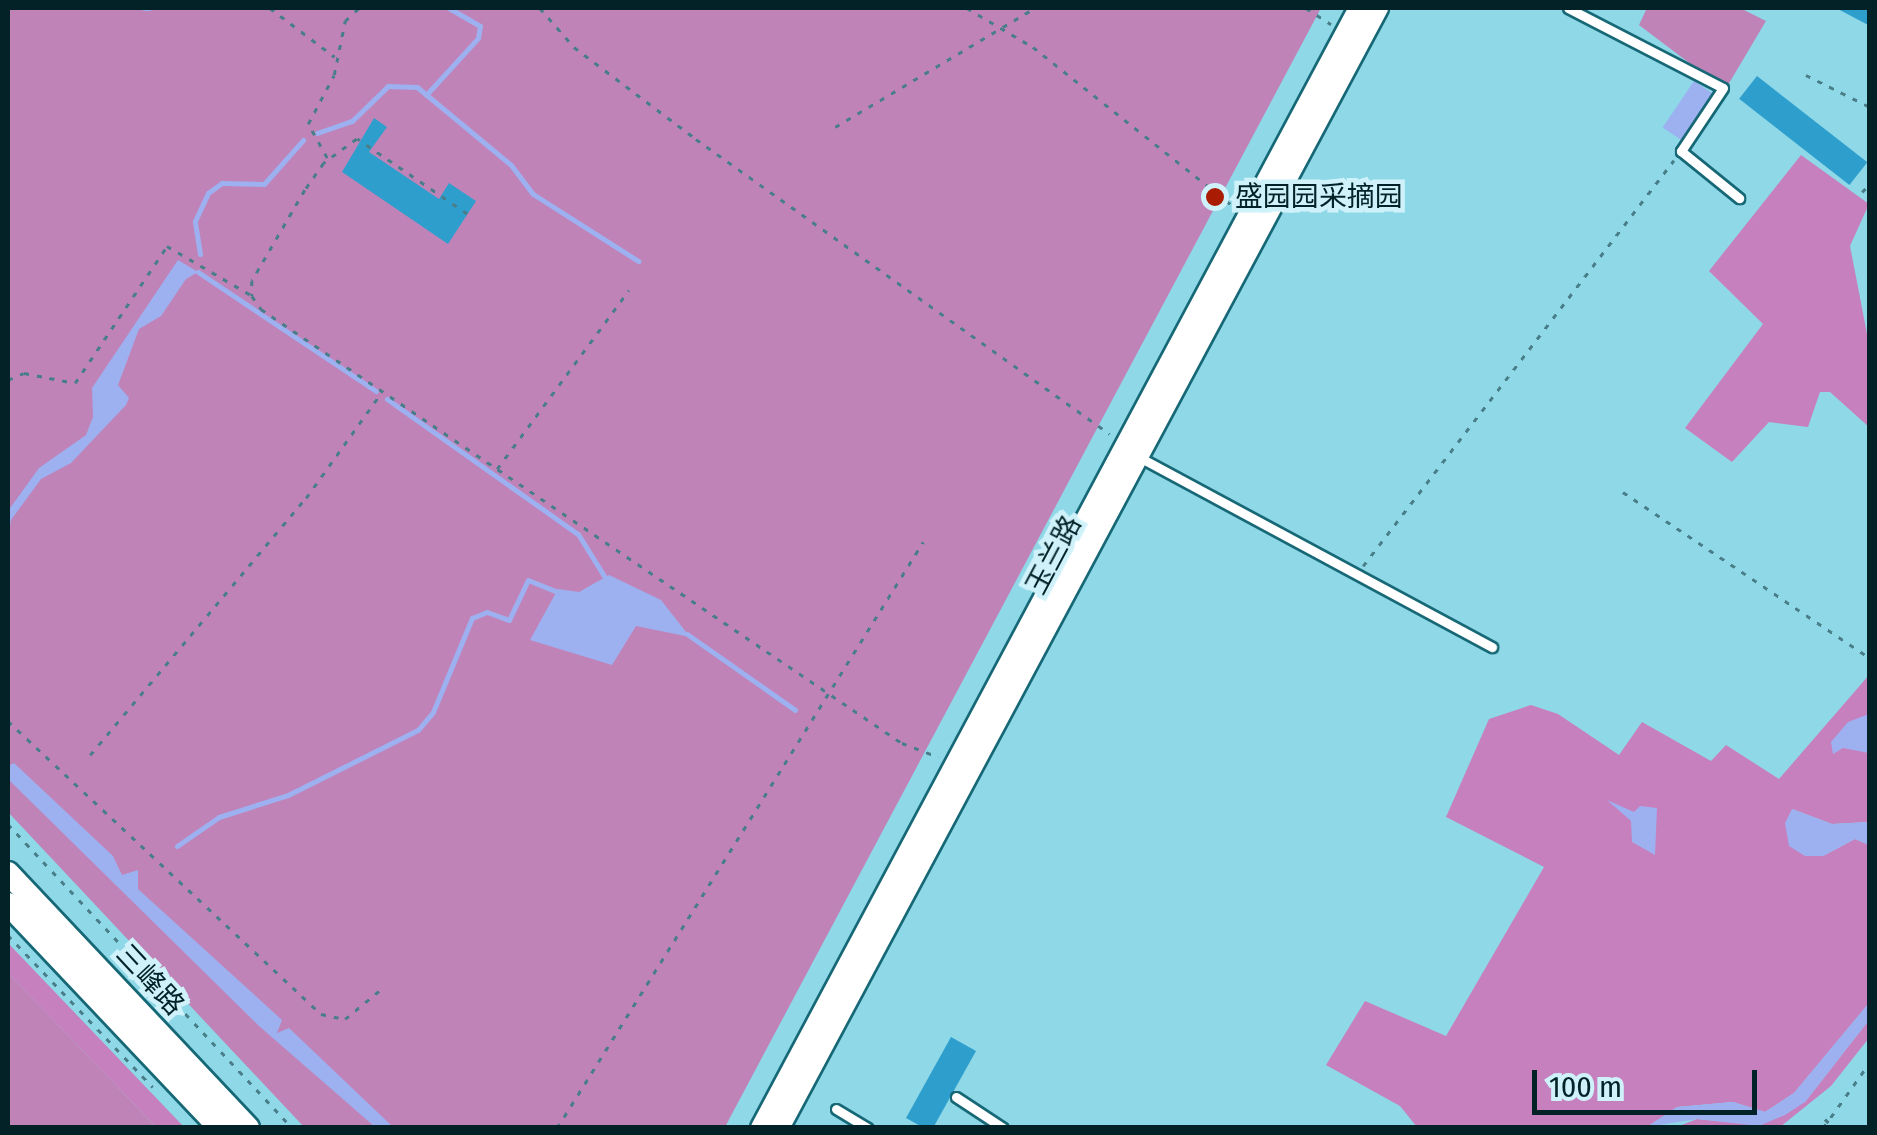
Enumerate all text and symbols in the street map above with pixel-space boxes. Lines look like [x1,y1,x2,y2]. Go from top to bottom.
place label: 盛园园采摘园 [1235,180,1403,214]
marker: 盛园园采摘园 [1204,186,1226,208]
street label: 玉兰路 [1019,510,1089,600]
street label: 三峰路 [109,938,191,1022]
scale bar [1537,1050,1762,1112]
text: 100 m [1549,1069,1622,1105]

